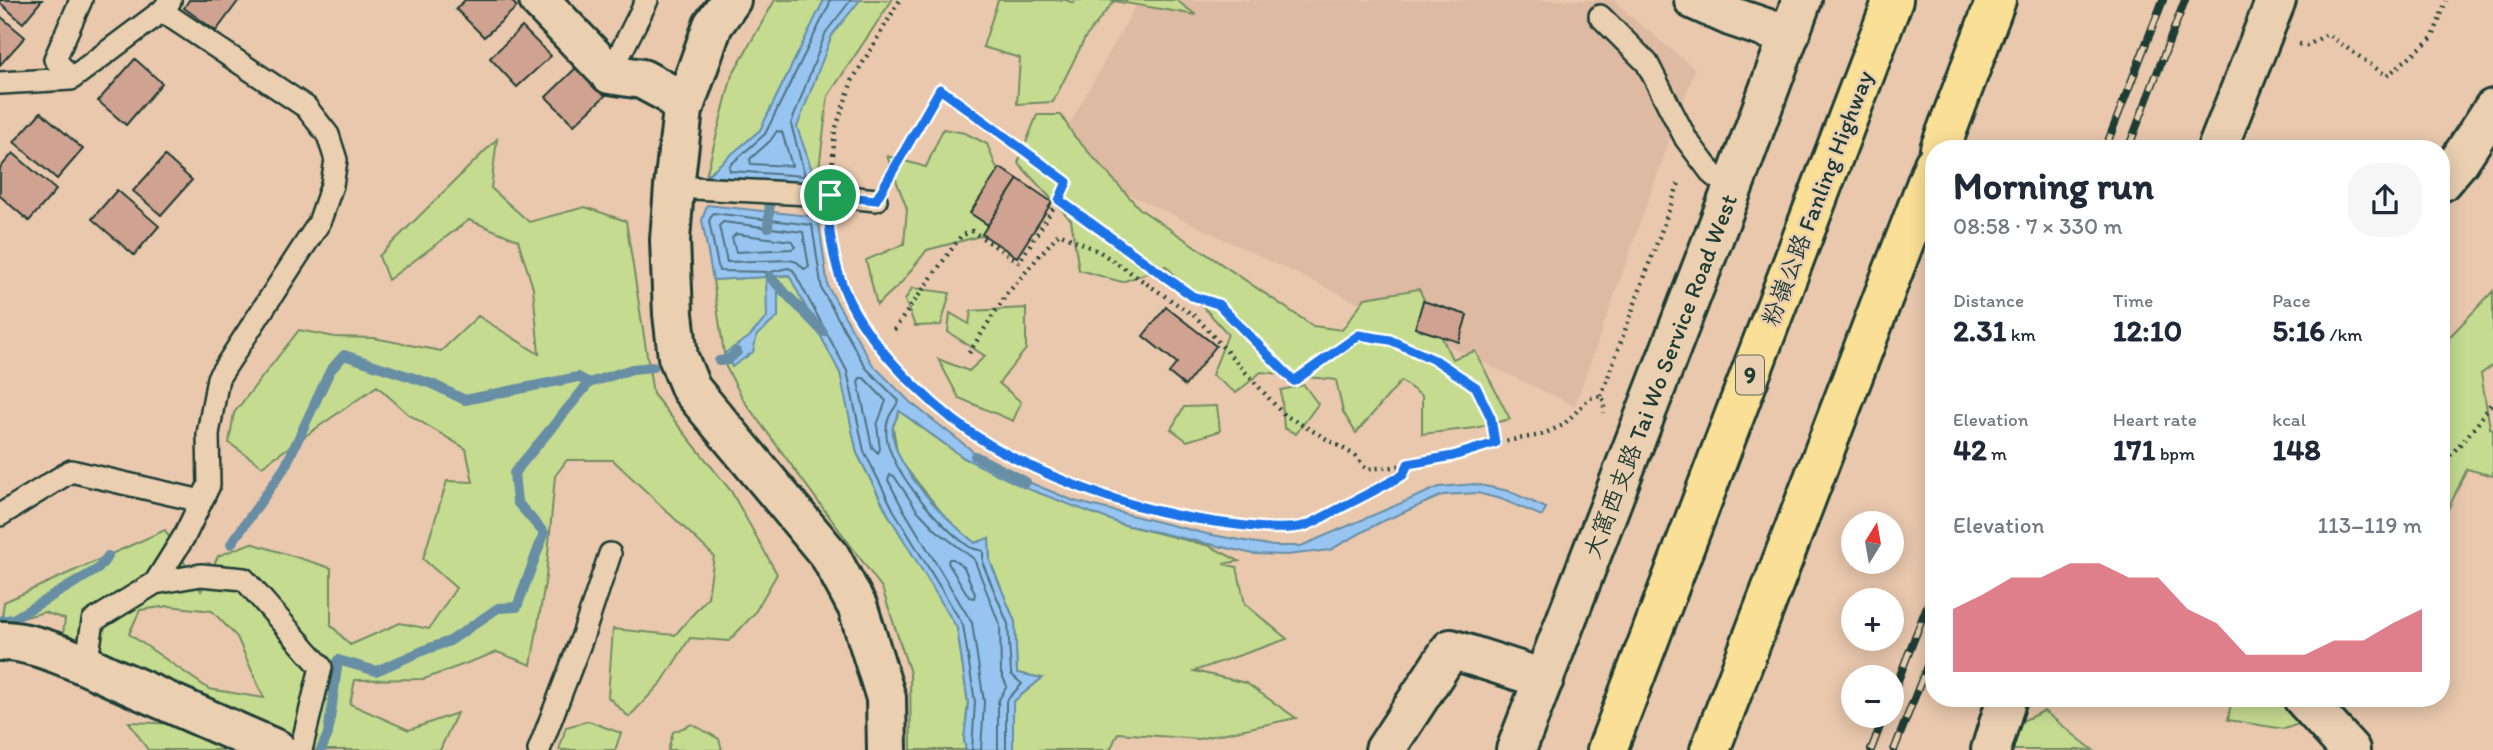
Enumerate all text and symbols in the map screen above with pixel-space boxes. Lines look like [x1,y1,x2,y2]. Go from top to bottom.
street label: 粉嶺公路 Fanling Highway [1755,66,1879,330]
text: Morning run [1953,163,2154,209]
button: share [2348,163,2422,237]
pin [800,165,860,225]
icon: arrive [811,176,849,214]
street label: 大窩西支路 Tai Wo Service Road West [1577,190,1743,562]
text: 08:58 · 7 × 330 m [1953,212,2123,240]
text: Distance [1953,289,2024,312]
text: Time [2113,289,2153,312]
text: Pace [2272,289,2310,312]
text: 2.31 [1953,312,2006,349]
text: 12:10 [2113,312,2182,349]
text: 5:16 [2272,312,2325,349]
text: km [2006,323,2036,346]
text: /km [2325,323,2363,346]
road number: 9 [1736,356,1764,394]
text: Elevation [1953,408,2029,431]
text: Heart rate [2113,408,2197,431]
text: kcal [2272,408,2306,431]
text: 42 [1953,431,1987,468]
text: 171 [2113,431,2155,468]
text: 148 [2272,431,2321,468]
text: m [1987,442,2007,465]
text: bpm [2155,442,2195,465]
north arrow [1841,511,1904,574]
map controls [1841,511,1904,728]
text: Elevation [1953,511,2044,539]
text: 113–119 m [2317,511,2422,539]
button: + [1841,588,1904,651]
button: − [1841,665,1904,728]

